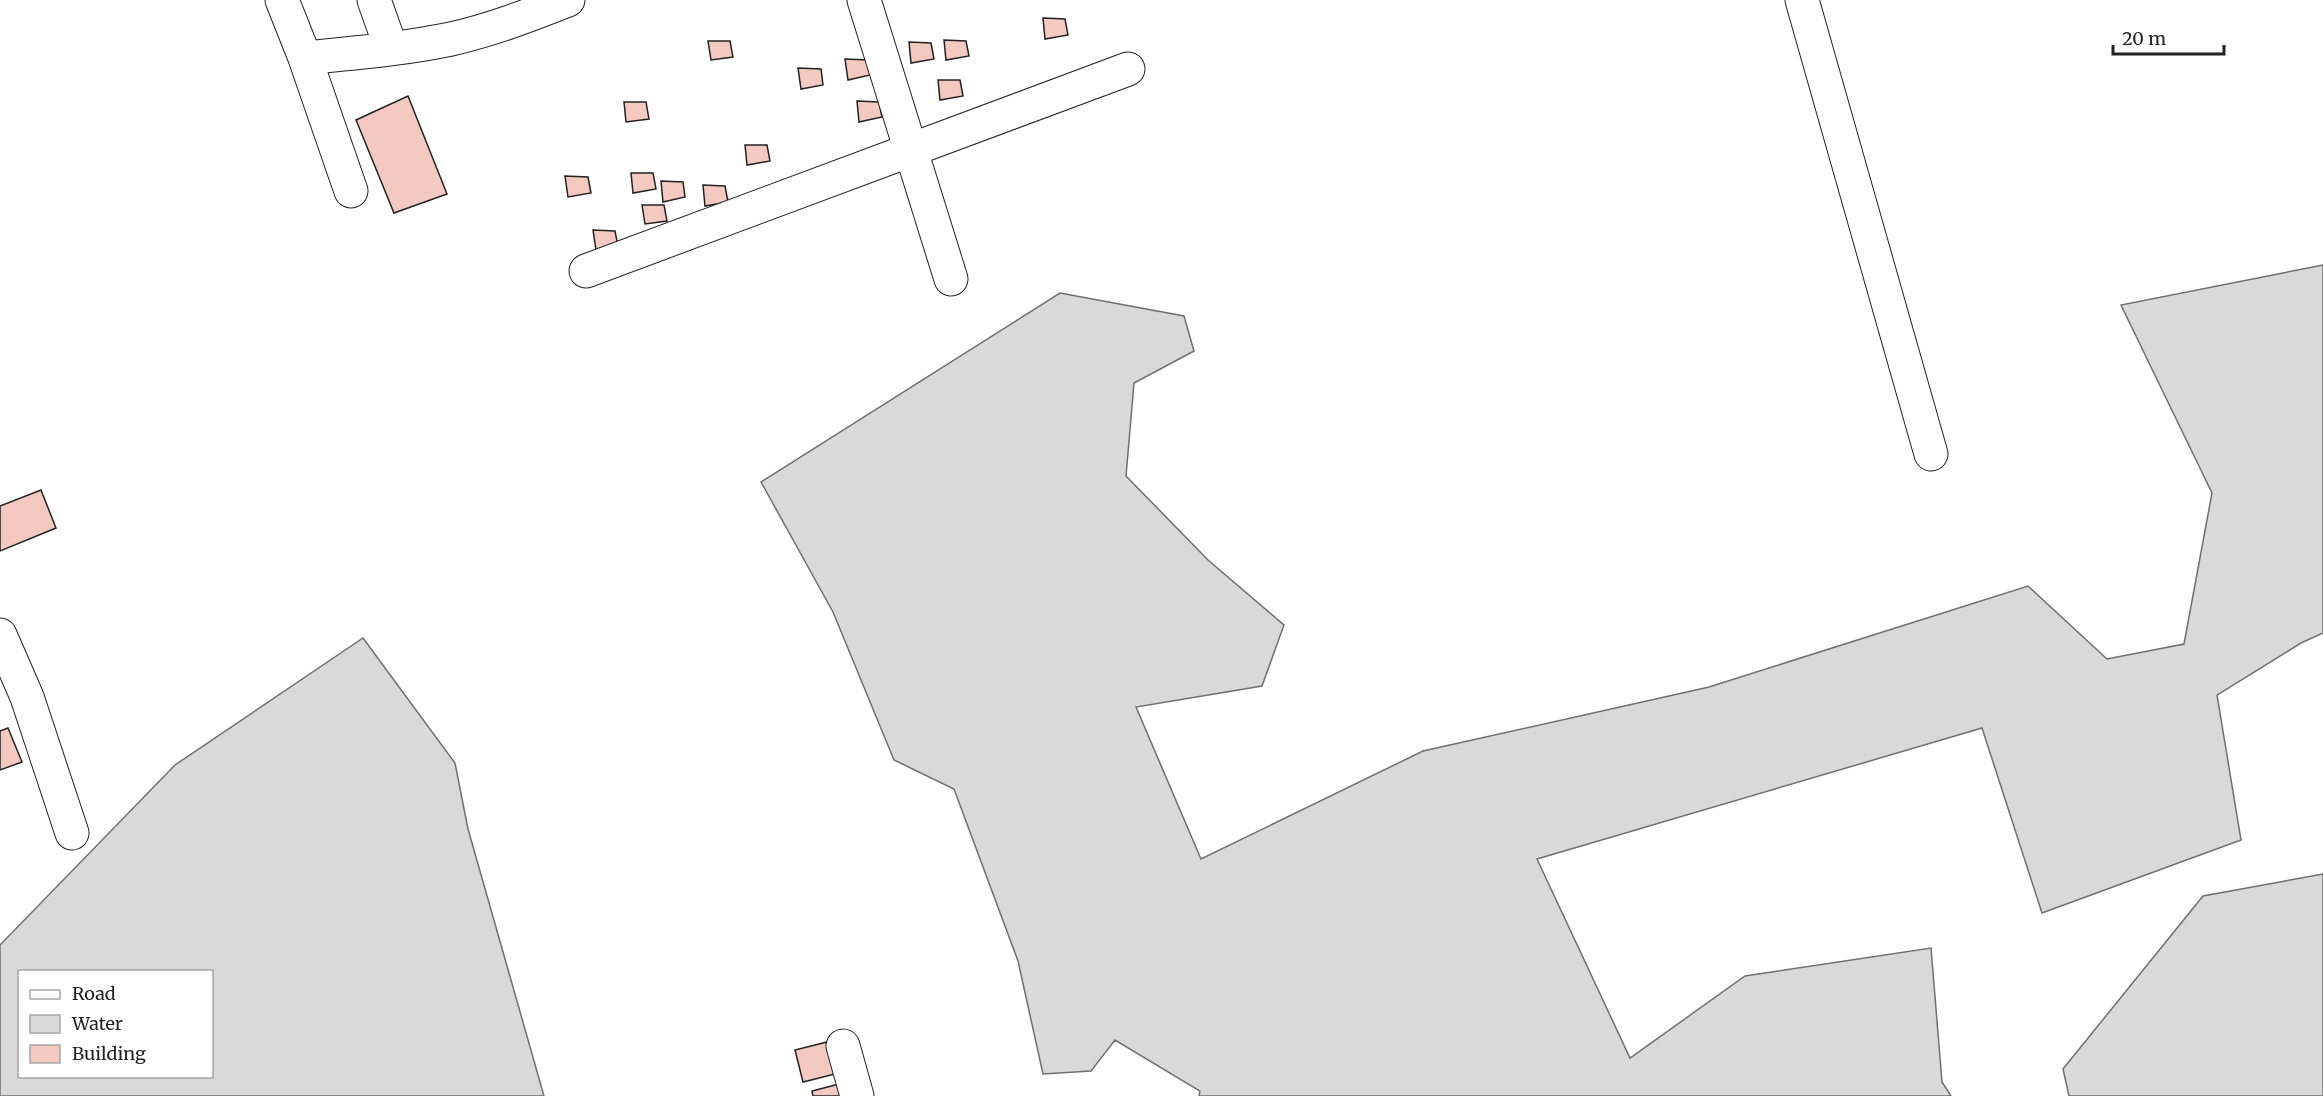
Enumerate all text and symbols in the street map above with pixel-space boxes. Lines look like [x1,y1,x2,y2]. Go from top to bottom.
scale bar [2113,18,2224,56]
text: 20 m [2122,27,2166,50]
legend [18,970,213,1078]
text: Road [72,982,116,1005]
text: Water [71,1012,123,1035]
text: Building [72,1042,146,1065]

